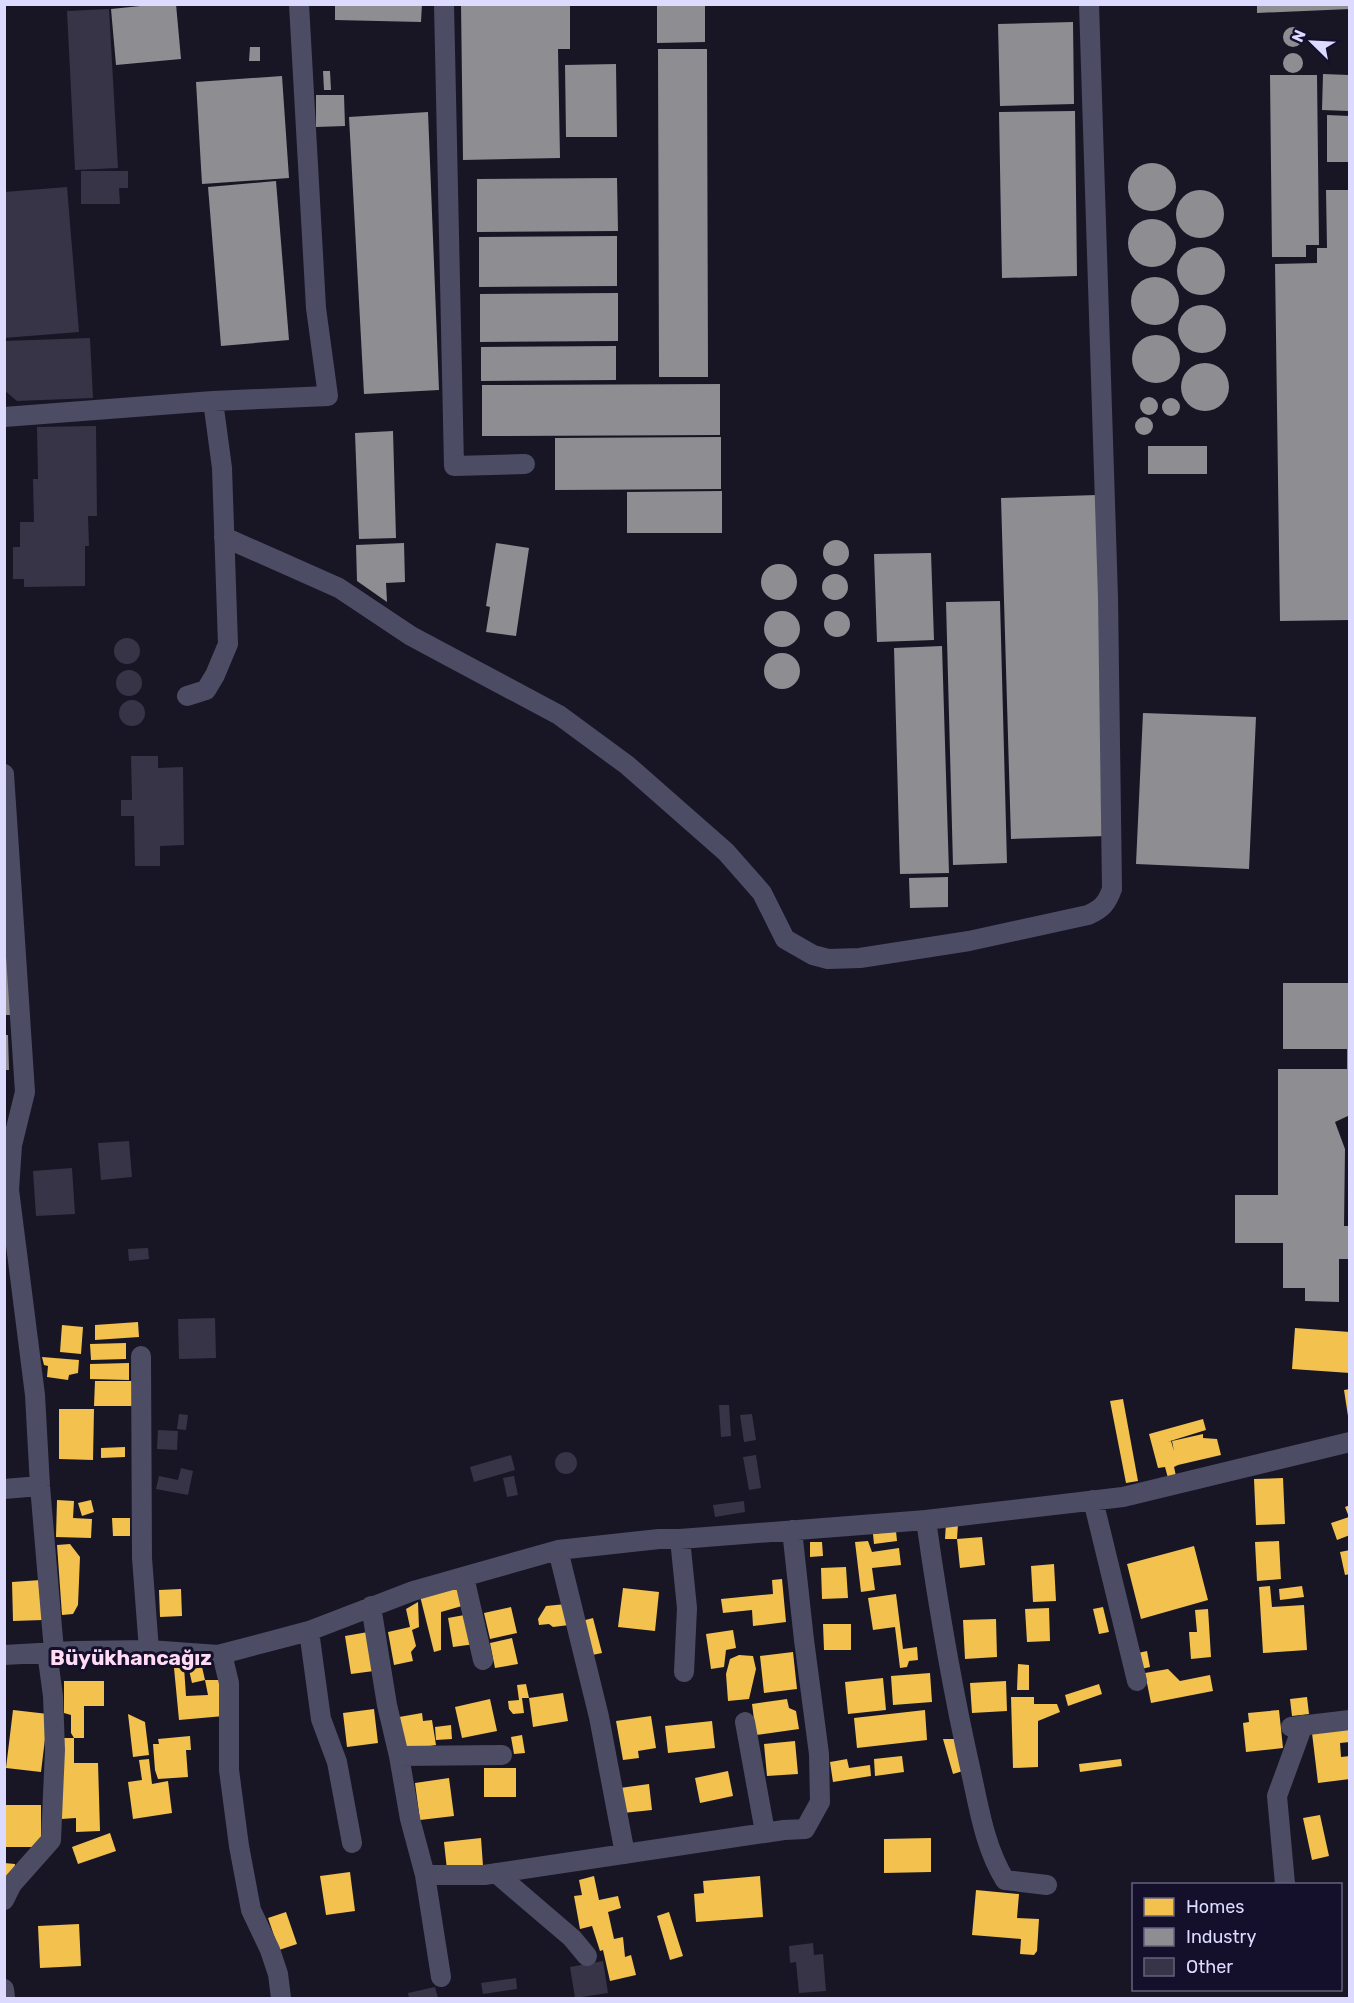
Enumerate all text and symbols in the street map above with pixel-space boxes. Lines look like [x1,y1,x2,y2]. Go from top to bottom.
north arrow [1282,12,1342,72]
text: N [1288,27,1310,45]
district label: Büyükhancağız [50,1645,212,1670]
legend [1132,1883,1342,1991]
text: Homes [1186,1896,1244,1918]
text: Industry [1186,1926,1256,1948]
text: Other [1186,1956,1233,1978]

